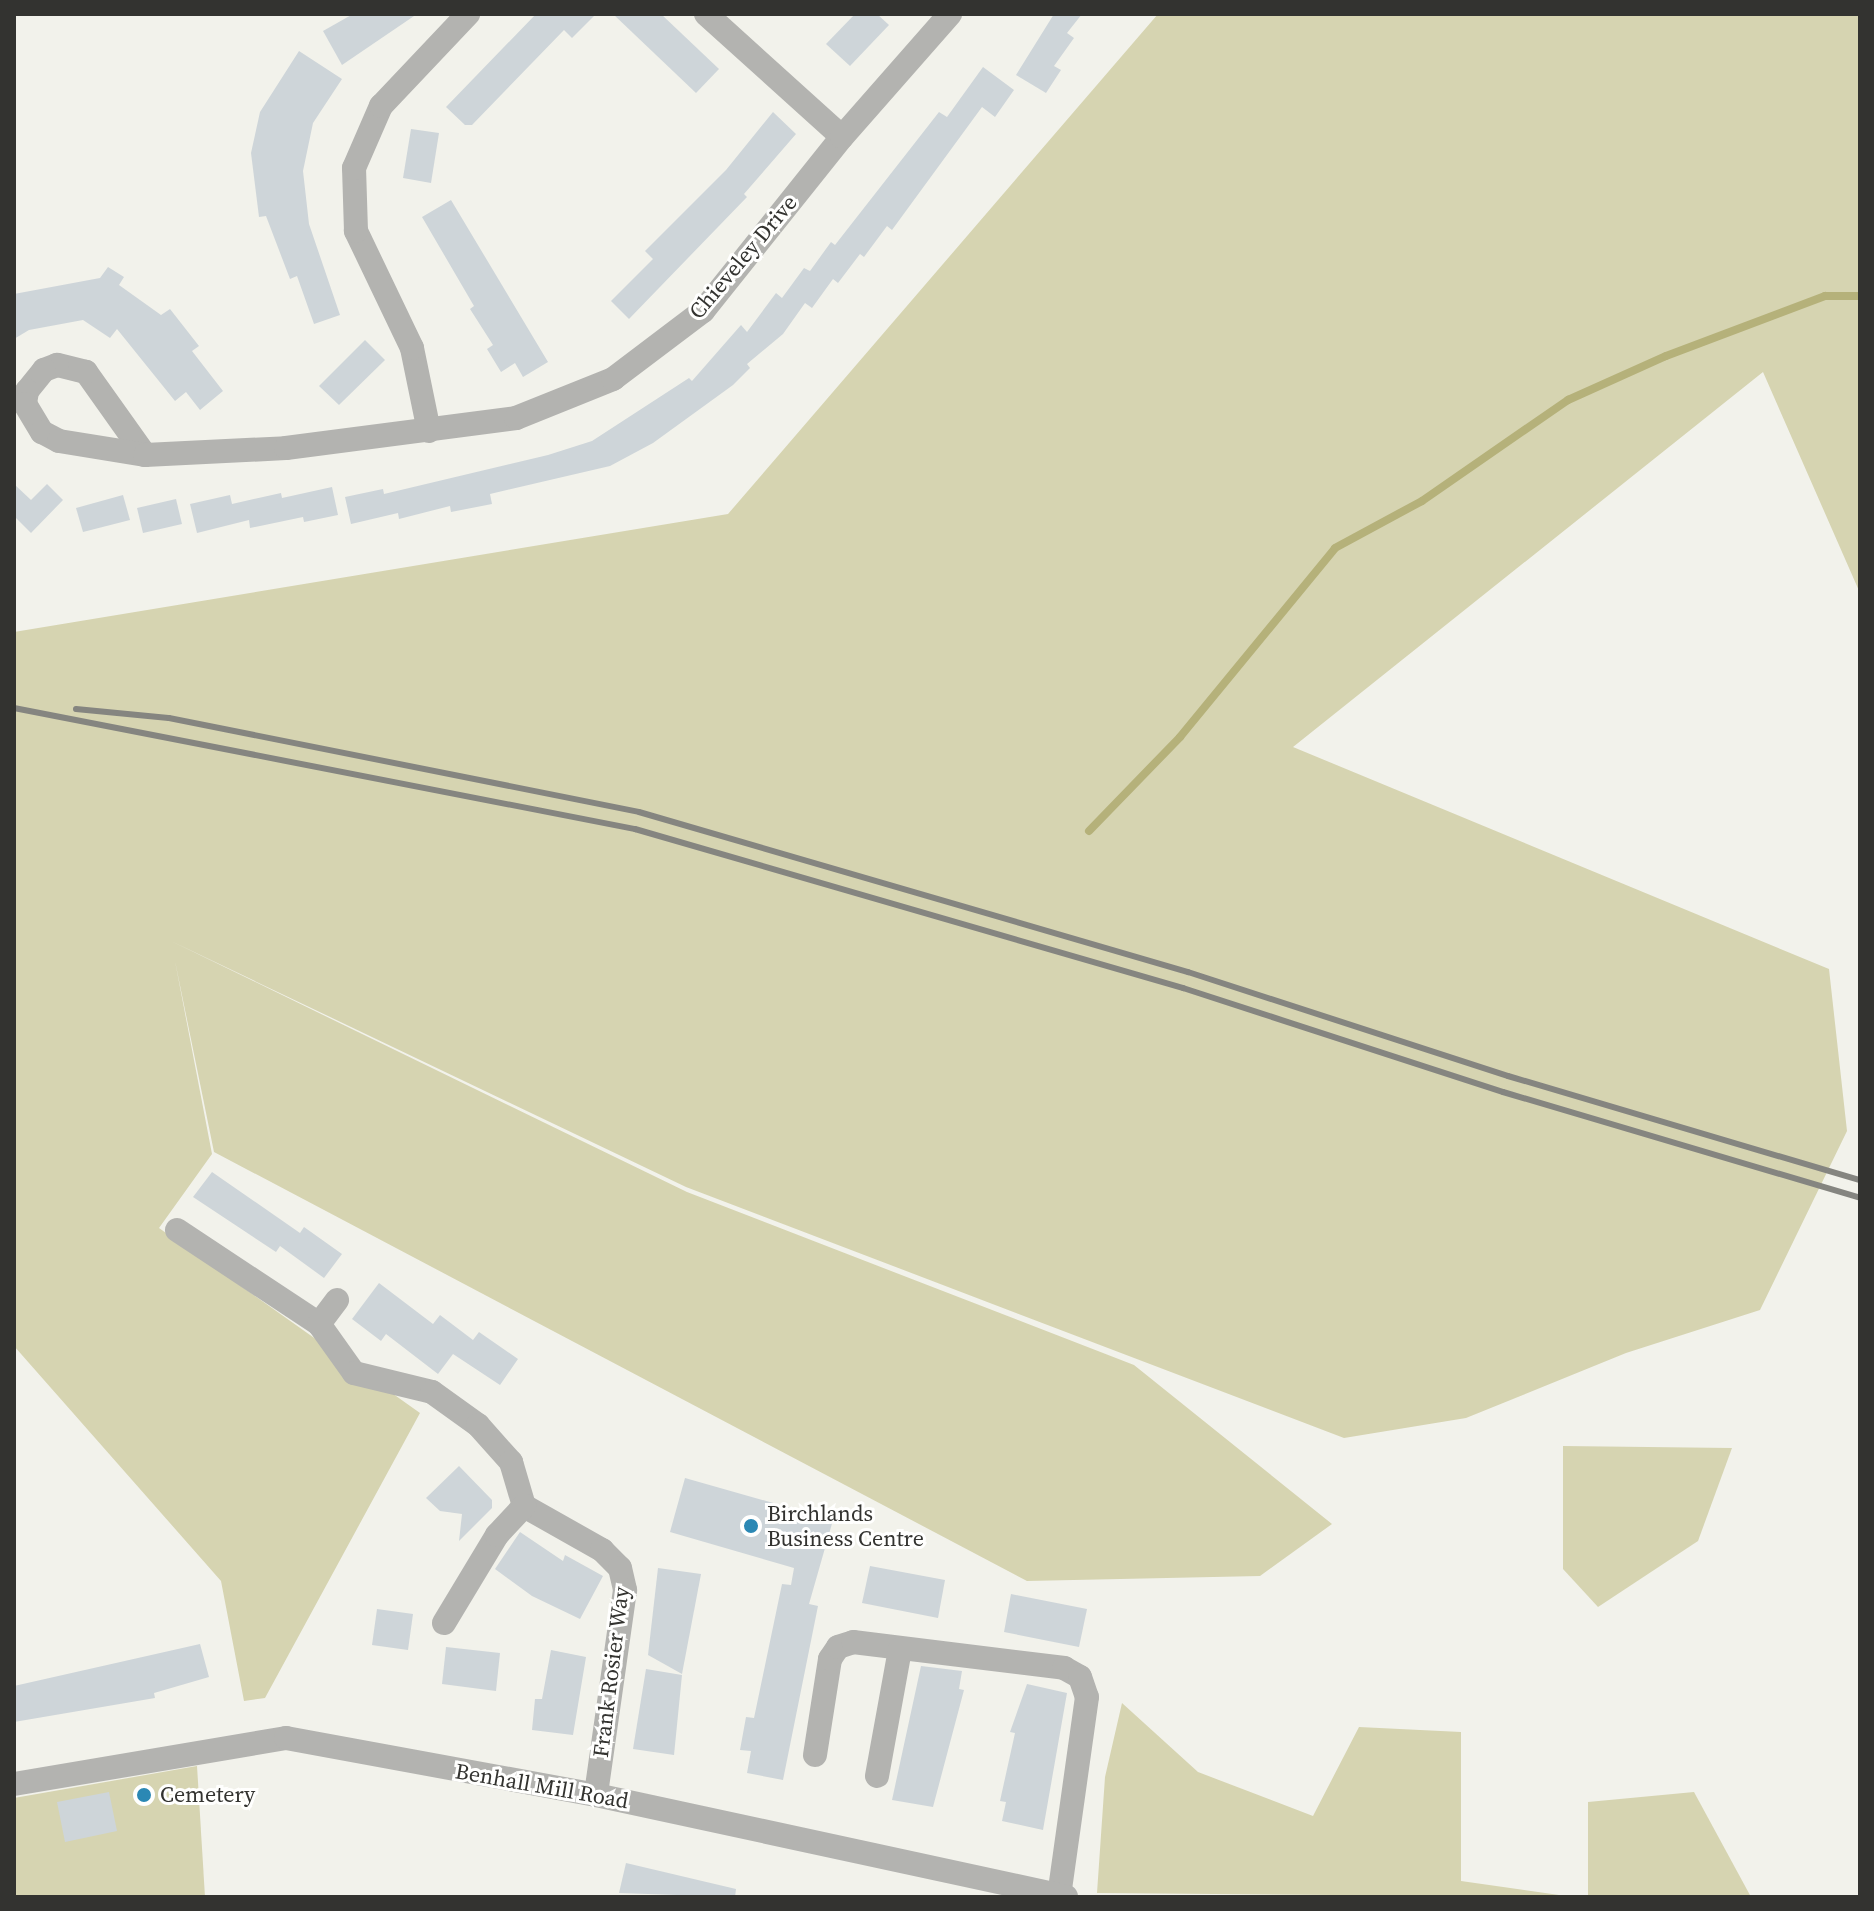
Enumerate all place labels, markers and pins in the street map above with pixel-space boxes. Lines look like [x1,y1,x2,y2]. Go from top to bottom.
place label: Birchlands Business Centre [767,1500,924,1552]
marker: Birchlands Business Centre [742,1517,760,1535]
place label: Cemetery [160,1782,255,1808]
marker: Cemetery [135,1786,153,1804]

